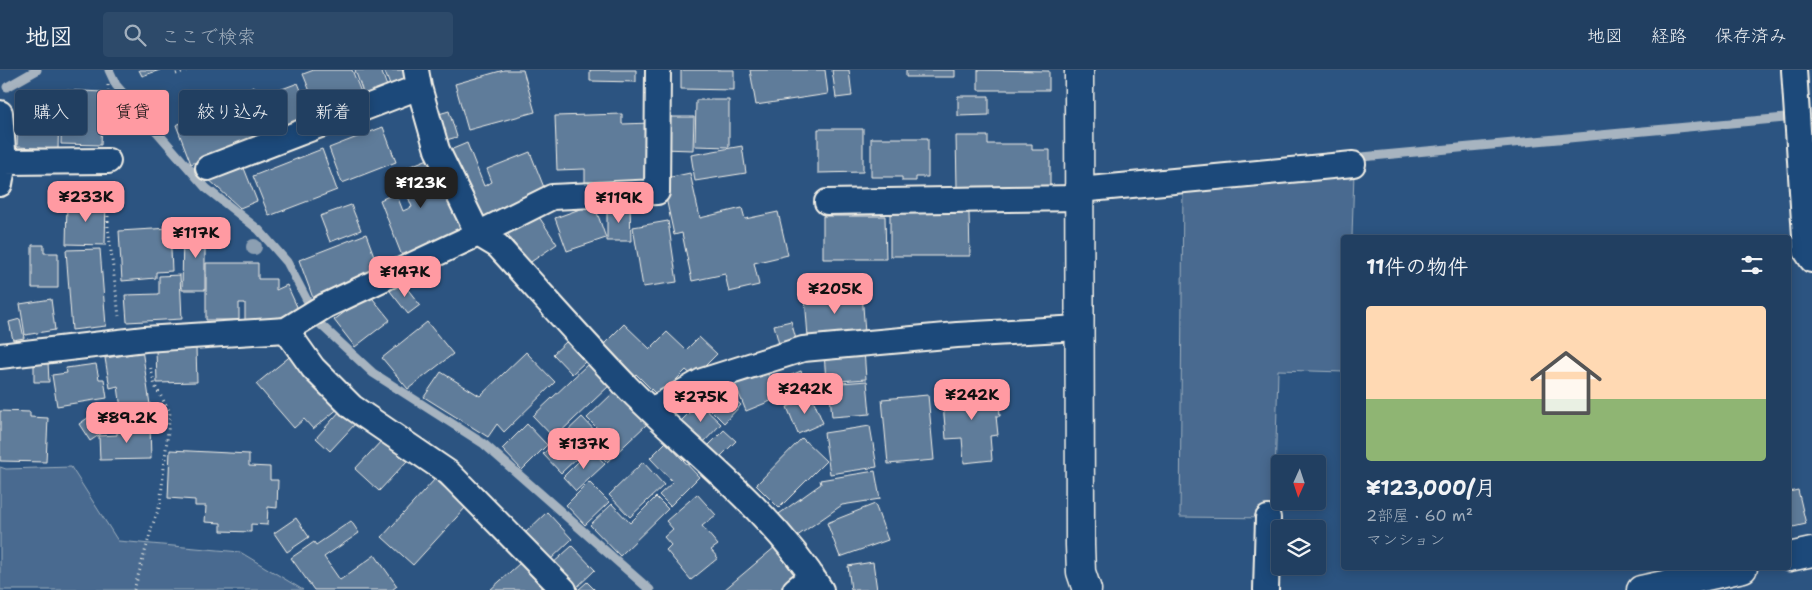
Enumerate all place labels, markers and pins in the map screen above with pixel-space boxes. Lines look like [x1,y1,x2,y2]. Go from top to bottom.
pin: ¥123K [386,166,456,209]
pin: ¥233K [51,180,121,223]
pin: ¥119K [584,182,654,224]
pin: ¥117K [161,216,231,259]
pin: ¥147K [370,256,440,298]
pin: ¥205K [800,272,870,315]
pin: ¥242K [770,372,840,415]
pin: ¥242K [937,378,1007,421]
pin: ¥275K [666,380,736,423]
pin: ¥89.2K [86,402,168,444]
pin: ¥137K [549,428,619,470]

